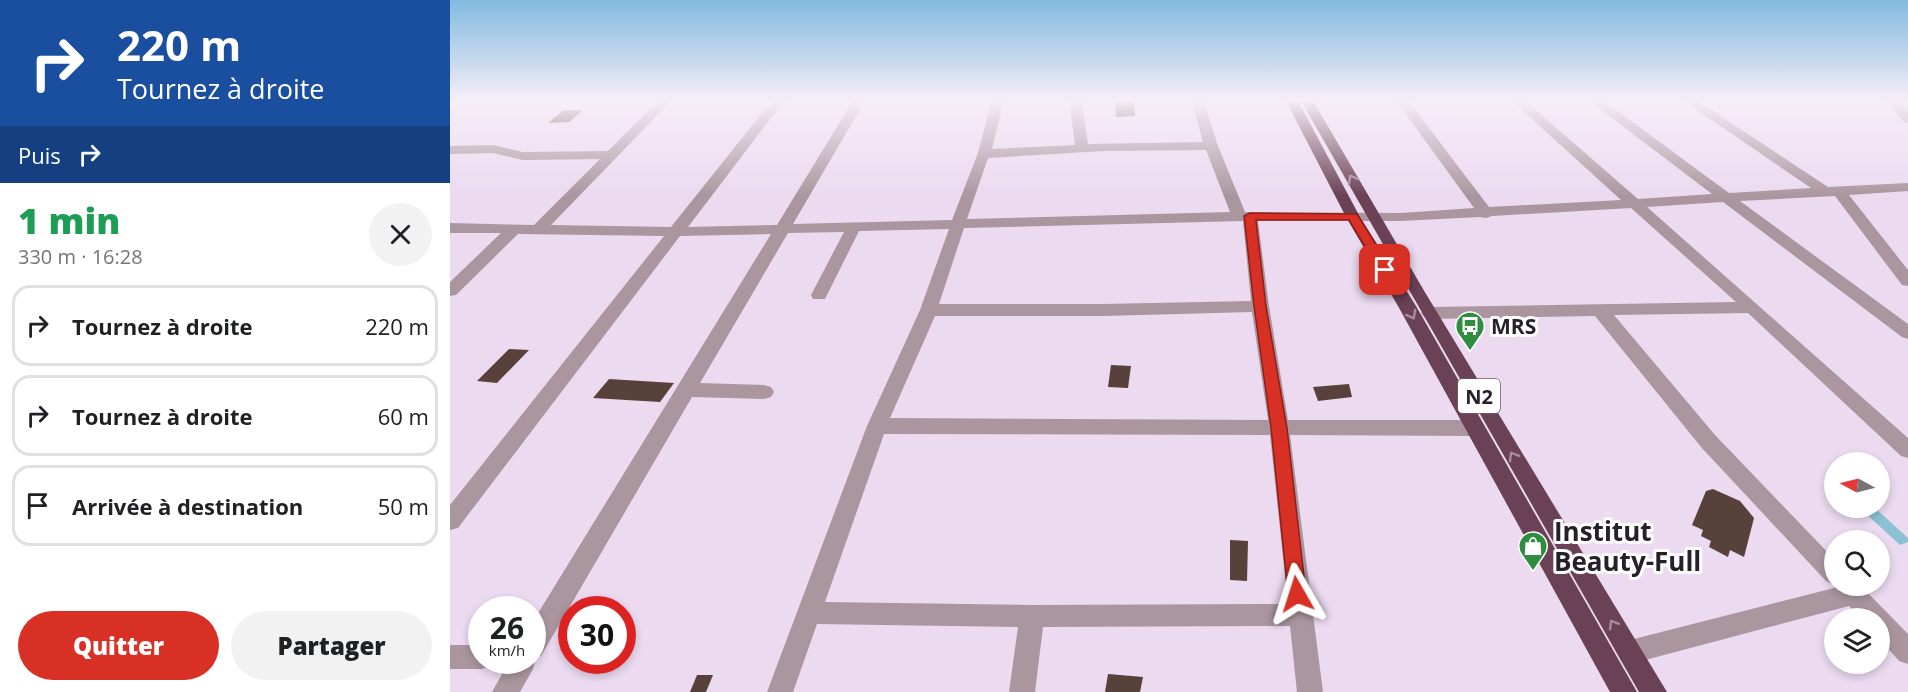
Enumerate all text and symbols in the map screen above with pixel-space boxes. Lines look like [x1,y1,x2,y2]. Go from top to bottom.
text: 220 m [117,16,241,73]
icon: right [18,24,96,102]
text: Tournez à droite [117,70,325,107]
icon: right [73,138,106,171]
text: Puis [18,140,61,170]
one-way arrow [1347,175,1359,185]
text: 1 min [18,196,120,245]
button: close [369,203,432,266]
text: 330 m · 16:28 [18,243,143,270]
pin [1359,244,1410,295]
icon: arrive [1368,253,1401,286]
icon: right [21,309,54,342]
one-way arrow [1405,309,1416,319]
bus stop icon: MRS [1454,310,1486,352]
text: Tournez à droite [72,311,253,341]
text: 220 m [365,311,429,341]
place label: MRS [1491,312,1536,340]
road number: N2 [1458,379,1500,413]
icon: right [21,399,54,432]
text: Tournez à droite [72,401,253,431]
text: 60 m [378,401,429,431]
one-way arrow [1509,452,1521,462]
north arrow [1824,452,1890,518]
map controls [1824,452,1890,674]
icon: arrive [21,489,54,522]
text: Arrivée à destination [72,491,303,521]
text: 50 m [378,491,429,521]
place label: Institut Beauty-Full [1554,513,1701,579]
shop icon: Institut Beauty-Full [1517,530,1549,572]
button: search [1824,530,1890,596]
position arrow [1265,562,1329,626]
speed limit sign: 30 [558,596,636,674]
text: 26 [490,607,524,648]
button: layers [1824,608,1890,674]
button: Quitter [18,611,219,680]
button: Partager [231,611,432,680]
one-way arrow [1609,620,1620,630]
text: km/h [489,640,525,660]

